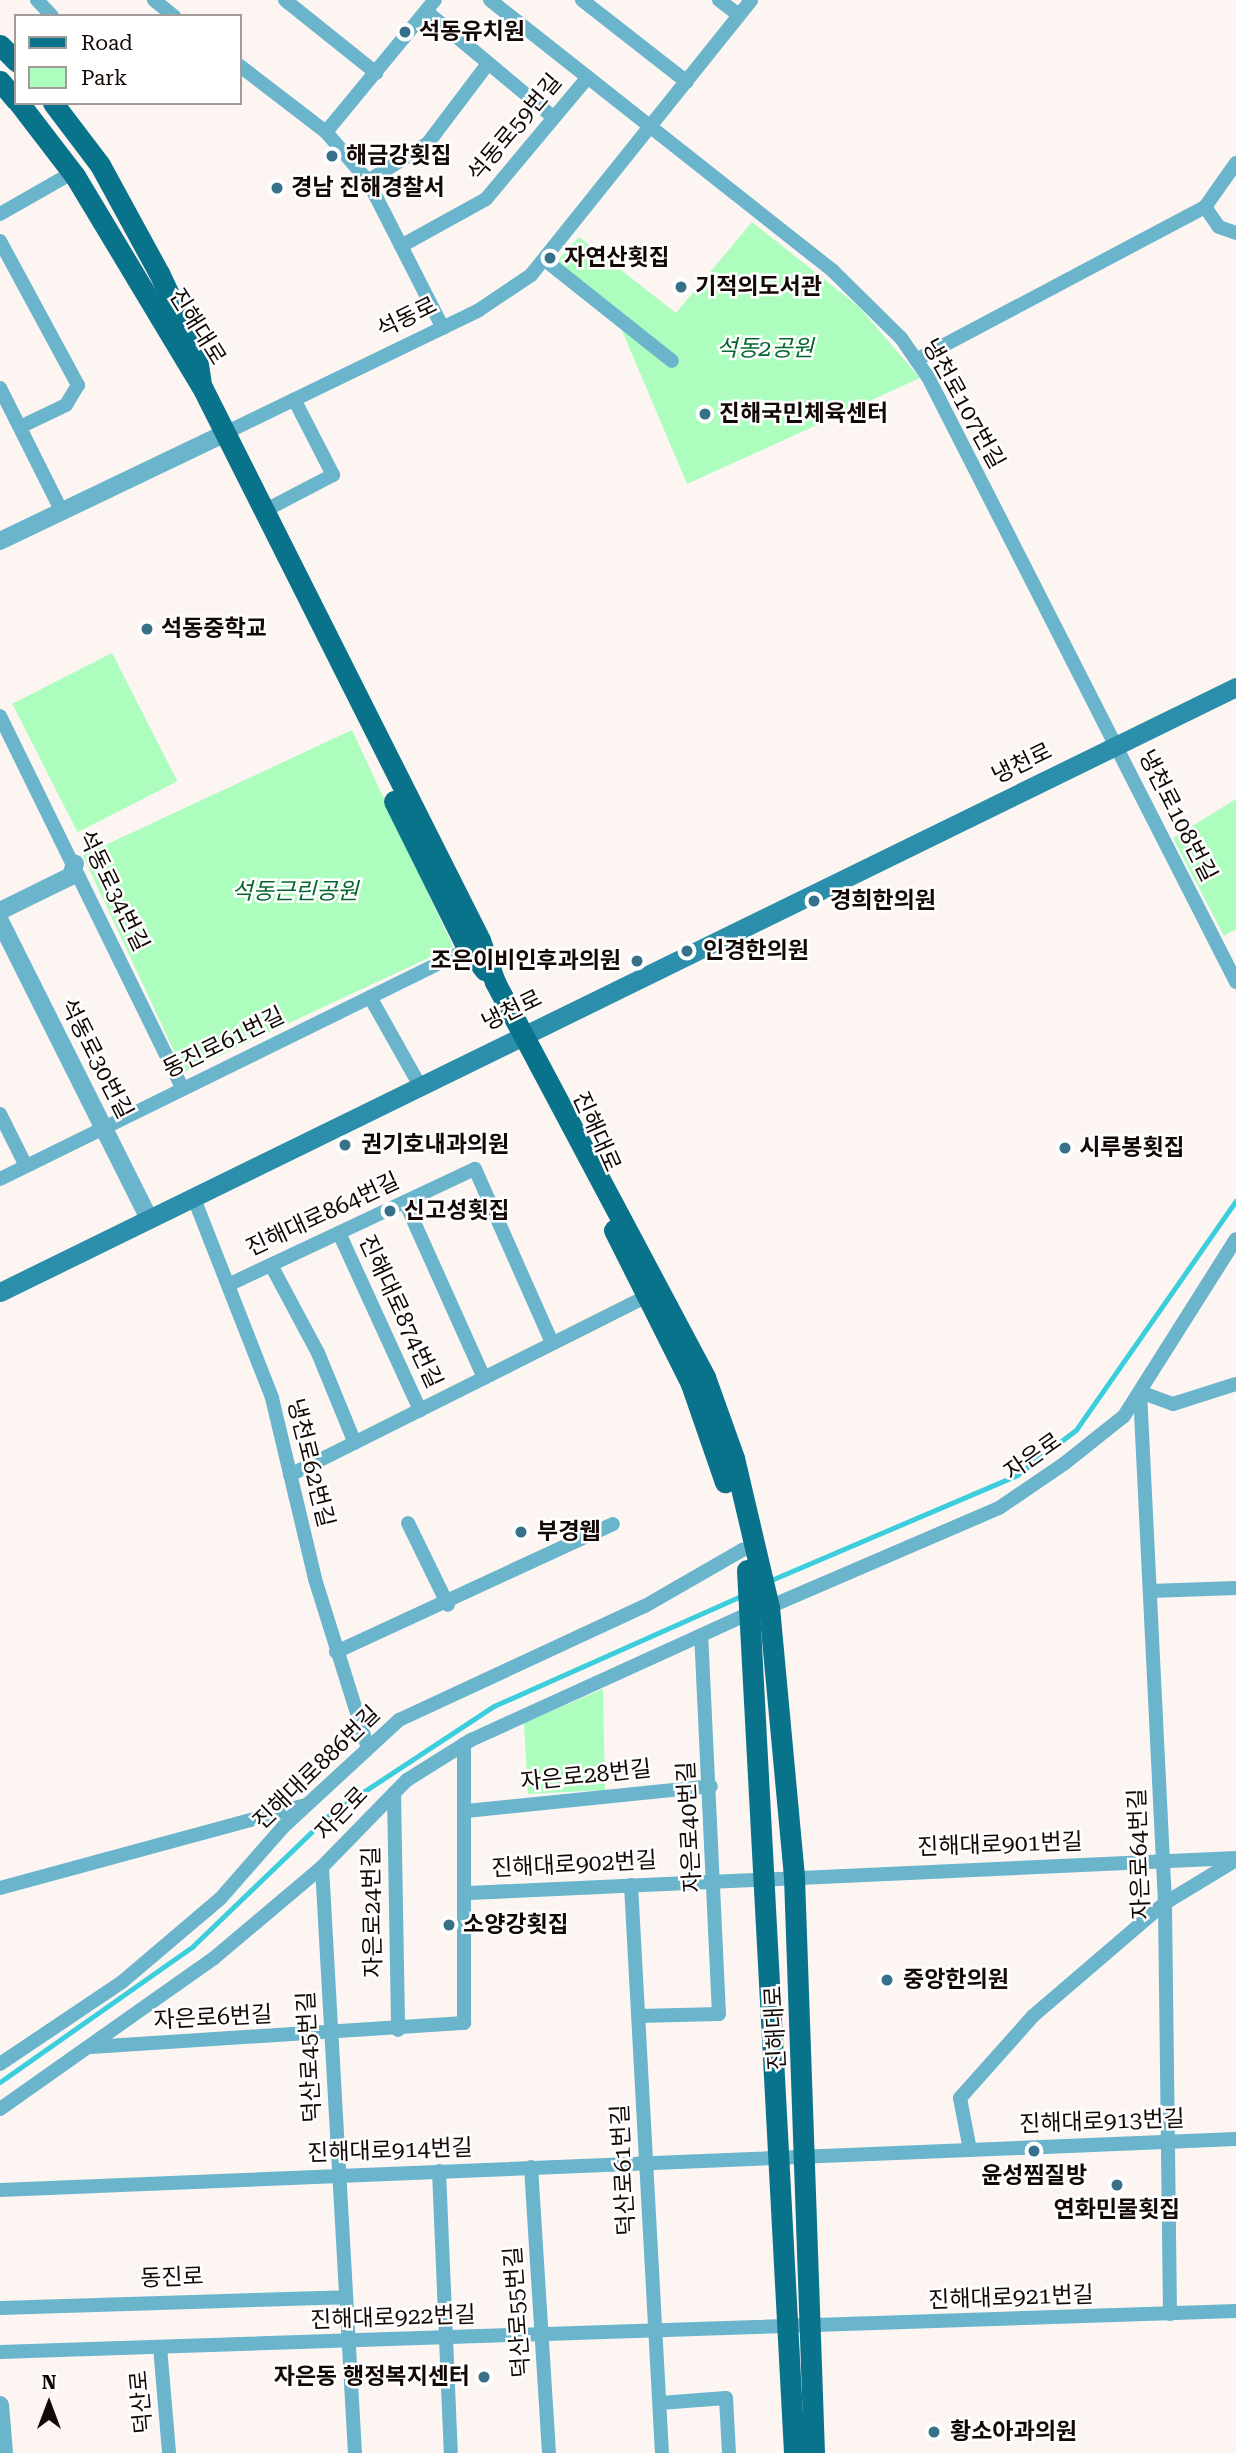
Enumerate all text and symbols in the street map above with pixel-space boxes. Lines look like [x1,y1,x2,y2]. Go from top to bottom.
legend [14,14,242,105]
place label: 석동유치원 [419,18,525,46]
marker: 석동유치원 [397,24,413,40]
text: Road [81,31,133,55]
text: Park [81,66,127,90]
street label: 석동로59번길 [462,69,568,187]
place label: 해금강횟집 [346,142,452,170]
marker: 해금강횟집 [324,148,340,164]
place label: 경남 진해경찰서 [291,174,445,202]
marker: 경남 진해경찰서 [269,180,285,196]
place label: 자연산횟집 [564,244,670,272]
marker: 자연산횟집 [542,250,558,266]
place label: 기적의도서관 [695,273,822,301]
marker: 기적의도서관 [673,279,689,295]
street label: 진해대로 [163,284,231,370]
street label: 석동로 [372,292,442,344]
street label: 냉천로107번길 [916,334,1010,474]
park label: 석동2공원 [716,335,814,363]
place label: 진해국민체육센터 [719,400,888,428]
marker: 진해국민체육센터 [697,406,713,422]
place label: 석동중학교 [161,615,267,643]
marker: 석동중학교 [139,621,155,637]
street label: 냉천로 [987,738,1057,790]
street label: 냉천로108번길 [1132,745,1222,887]
street label: 석동로34번길 [72,826,154,956]
park label: 석동근린공원 [232,878,358,906]
place label: 경희한의원 [830,887,936,915]
marker: 경희한의원 [804,891,824,911]
place label: 인경한의원 [703,937,809,965]
marker: 인경한의원 [677,941,697,961]
place label: 조은이비인후과의원 [431,947,621,975]
marker: 조은이비인후과의원 [627,951,647,971]
street label: 냉천로 [477,985,547,1037]
street label: 석동로30번길 [54,994,138,1124]
street label: 동진로61번길 [159,1002,289,1084]
street label: 진해대로 [566,1088,626,1176]
place label: 권기호내과의원 [361,1131,509,1159]
place label: 시루봉횟집 [1079,1134,1185,1162]
marker: 권기호내과의원 [335,1135,355,1155]
marker: 시루봉횟집 [1057,1140,1073,1156]
street label: 진해대로864번길 [242,1168,404,1262]
place label: 신고성횟집 [404,1197,510,1225]
marker: 신고성횟집 [382,1203,398,1219]
street label: 진해대로874번길 [353,1231,447,1393]
street label: 냉천로62번길 [281,1396,339,1530]
street label: 자은로 [999,1427,1067,1487]
place label: 부경웹 [537,1518,600,1546]
marker: 부경웹 [511,1522,531,1542]
street label: 진해대로886번길 [248,1701,386,1835]
street label: 자은로28번길 [519,1755,653,1797]
street label: 자은로40번길 [673,1761,707,1893]
street label: 자은로 [310,1782,374,1846]
street label: 자은로64번길 [1124,1788,1156,1920]
street label: 진해대로901번길 [917,1828,1083,1862]
street label: 자은로24번길 [358,1846,388,1978]
street label: 진해대로902번길 [491,1847,657,1883]
place label: 소양강횟집 [463,1911,569,1939]
marker: 소양강횟집 [441,1917,457,1933]
place label: 중앙한의원 [903,1966,1009,1994]
marker: 중앙한의원 [877,1970,897,1990]
street label: 진해대로 [760,1985,792,2071]
street label: 덕산로45번길 [293,1991,327,2123]
street label: 자은로6번길 [153,2001,273,2035]
street label: 덕산로61번길 [607,2104,641,2236]
street label: 진해대로913번길 [1019,2105,1185,2139]
street label: 진해대로914번길 [307,2134,473,2168]
marker: 윤성찜질방 [1026,2143,1042,2159]
place label: 윤성찜질방 [981,2162,1087,2190]
marker: 연화민물횟집 [1109,2177,1125,2193]
place label: 연화민물횟집 [1054,2196,1180,2224]
street label: 덕산로55번길 [500,2245,536,2379]
street label: 동진로 [140,2263,204,2293]
street label: 진해대로921번길 [928,2281,1094,2315]
street label: 진해대로922번길 [310,2301,476,2335]
place label: 자은동 행정복지센터 [274,2363,470,2391]
north arrow [14,2369,84,2439]
street label: 덕산로 [125,2369,159,2435]
marker: 자은동 행정복지센터 [476,2369,492,2385]
text: N [42,2371,56,2394]
place label: 황소아과의원 [950,2418,1077,2446]
marker: 황소아과의원 [924,2422,944,2442]

